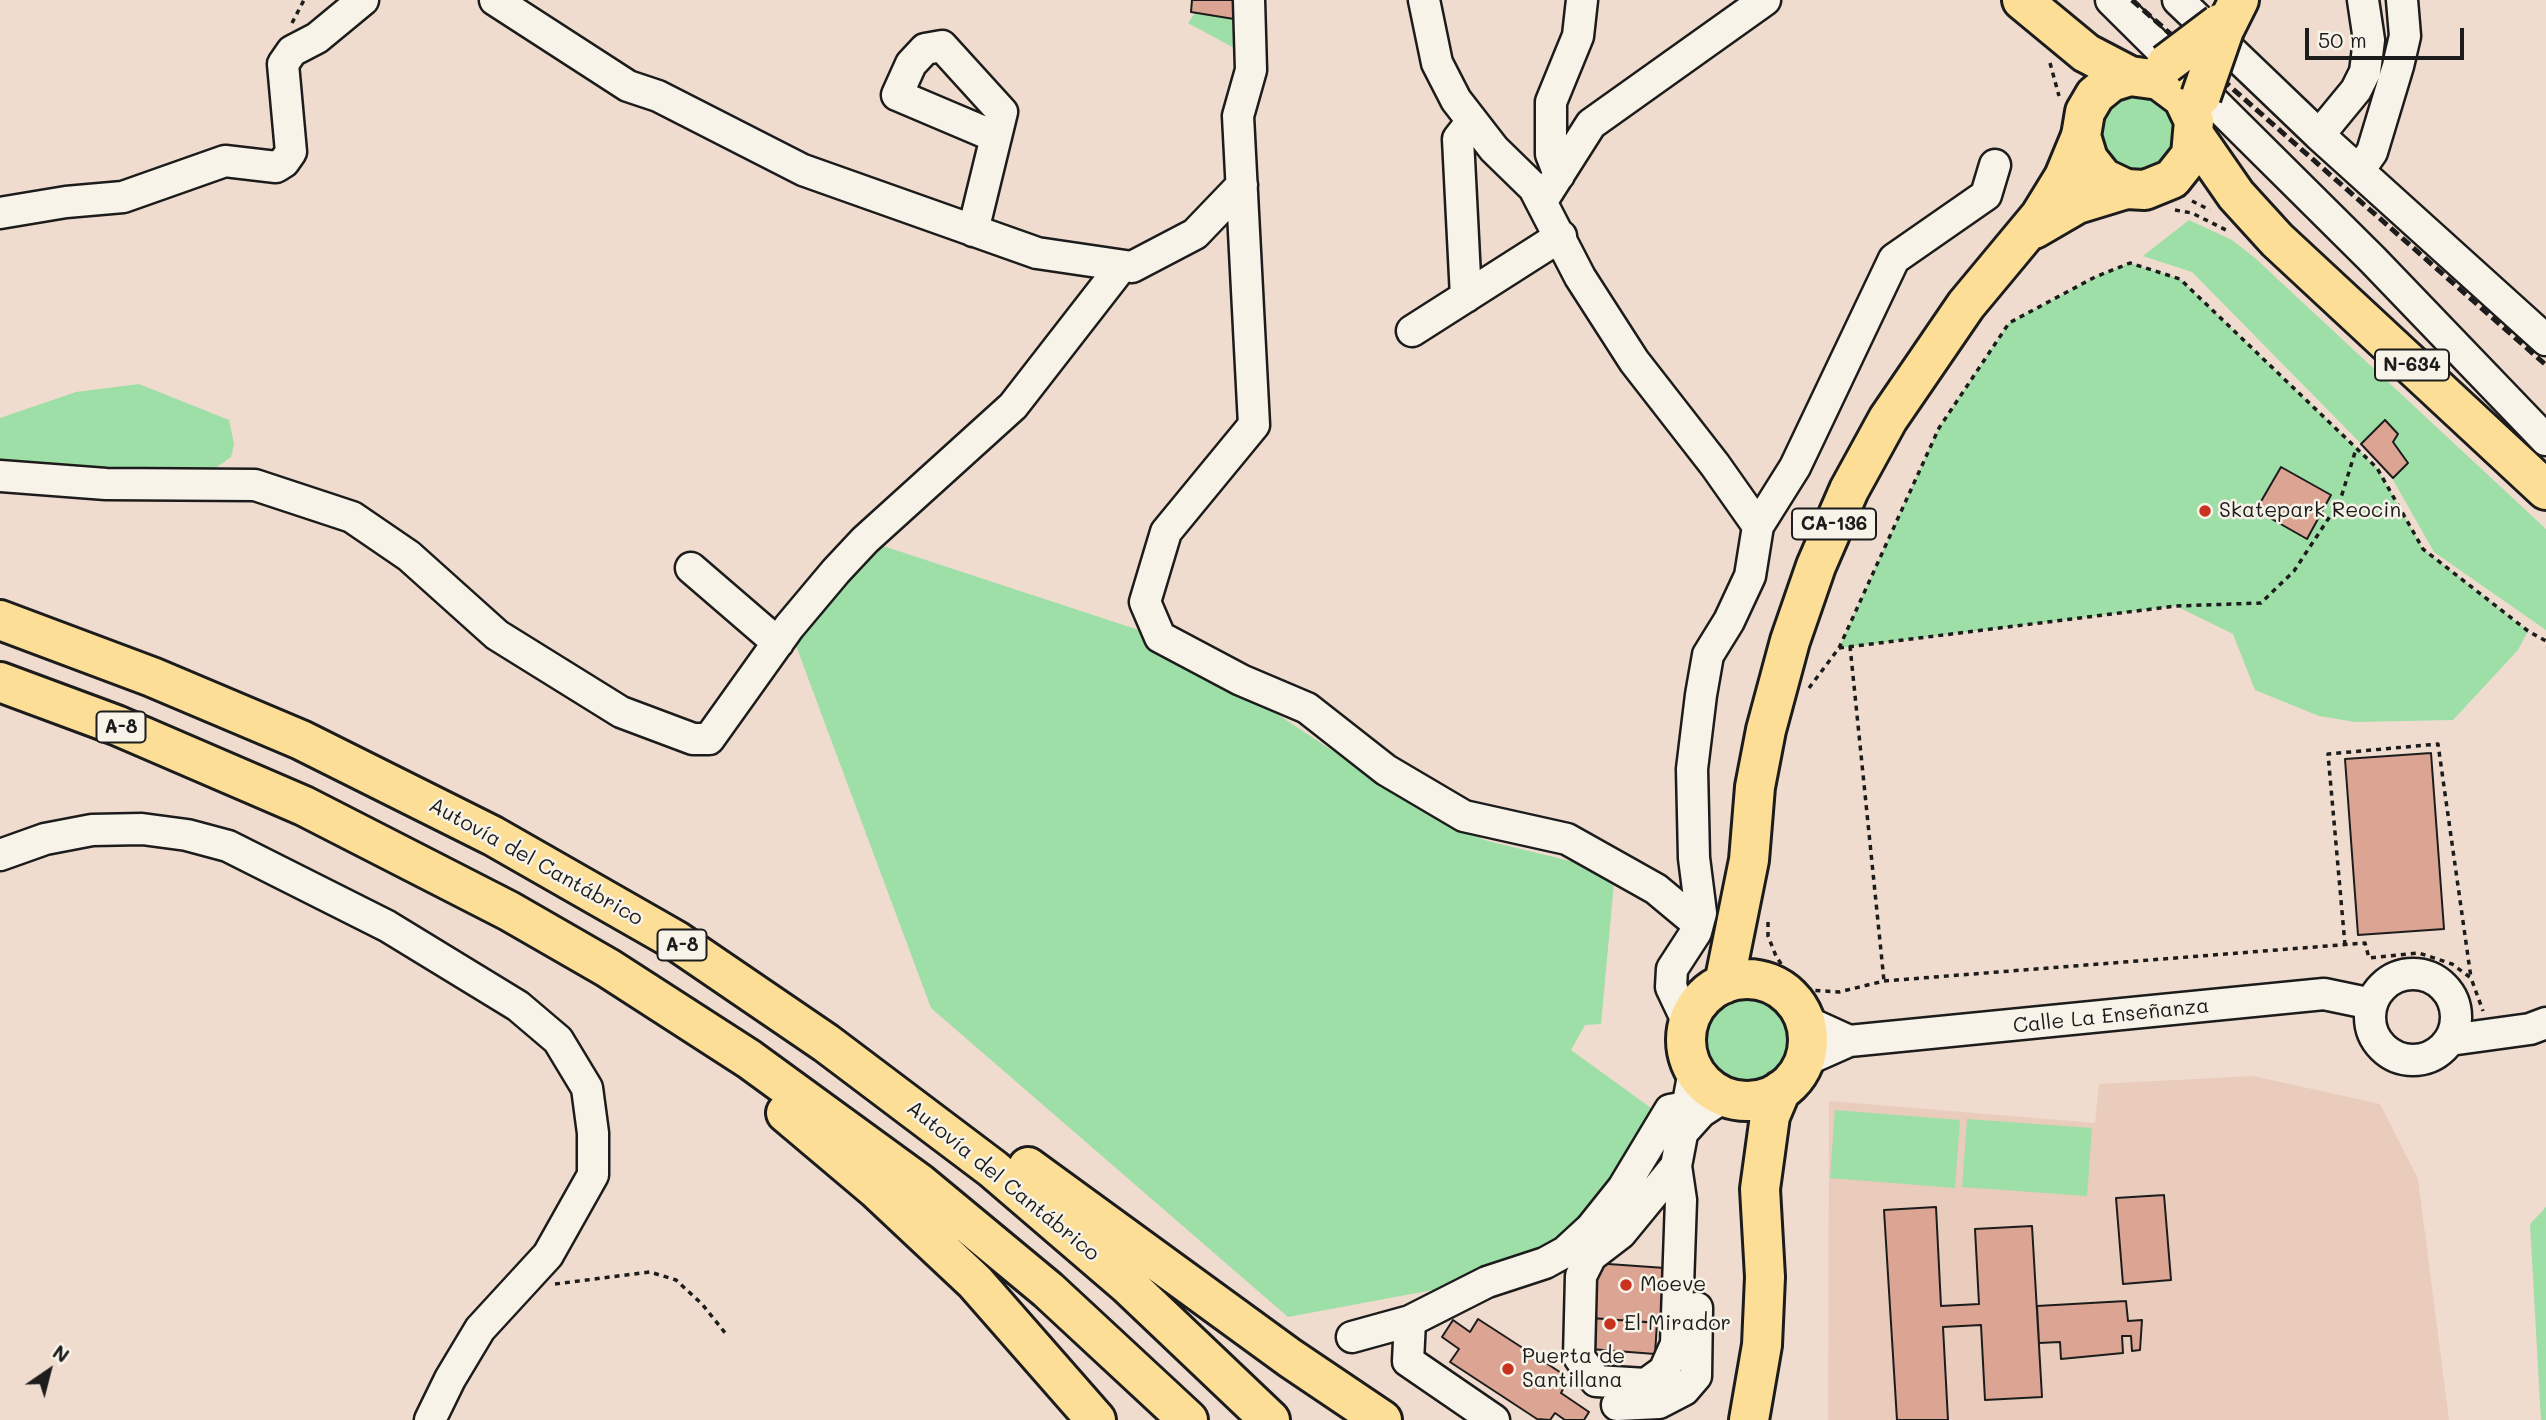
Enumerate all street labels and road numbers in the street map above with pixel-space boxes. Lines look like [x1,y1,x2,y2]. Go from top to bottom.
road number: N-634 [2375,350,2449,380]
road number: CA-136 [1792,509,1876,540]
road number: A-8 [96,712,146,742]
street label: Autovía del Cantábrico [425,793,647,931]
road number: A-8 [658,930,706,960]
street label: Calle La Enseñanza [2012,993,2210,1039]
street label: Autovía del Cantábrico [902,1095,1104,1267]

